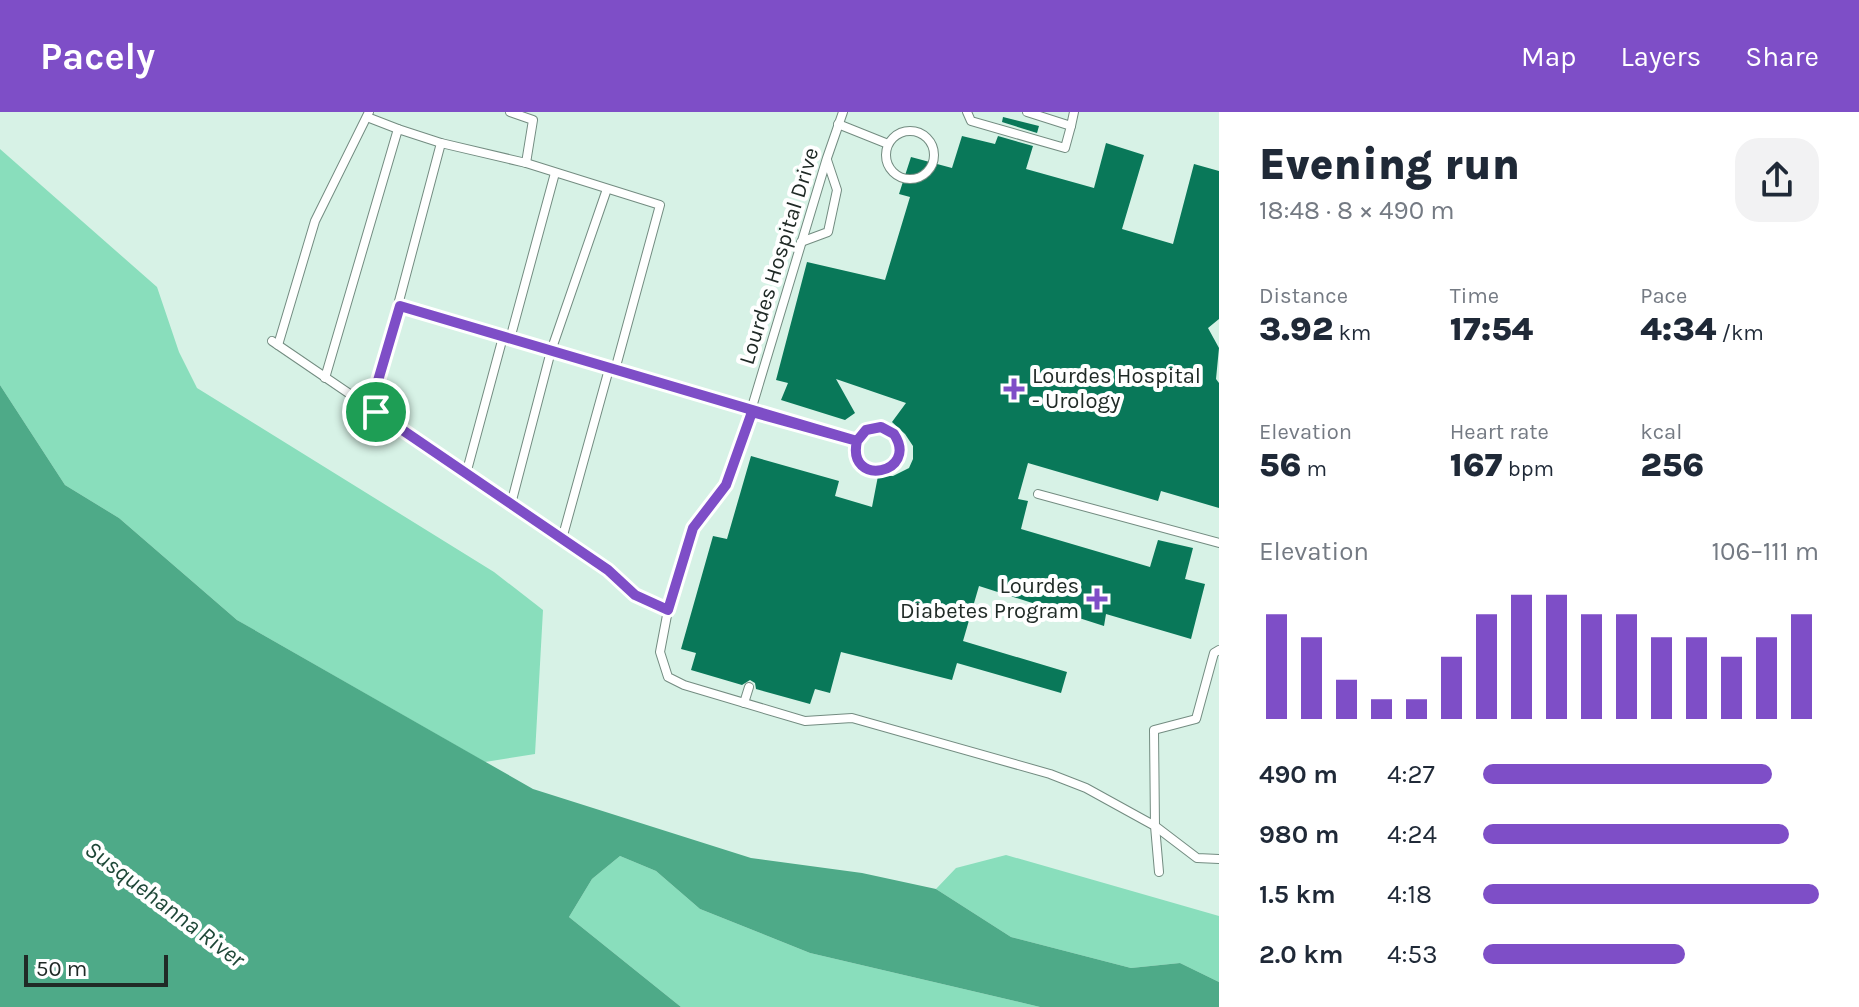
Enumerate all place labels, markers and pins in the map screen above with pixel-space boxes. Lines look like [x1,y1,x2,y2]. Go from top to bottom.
place label: Lourdes Hospital - Urology [1032,363,1201,414]
pin [342,378,410,446]
marker: Lourdes Hospital - Urology [1003,378,1025,400]
place label: Lourdes Diabetes Program [900,573,1079,624]
marker: Lourdes Diabetes Program [1086,588,1108,610]

